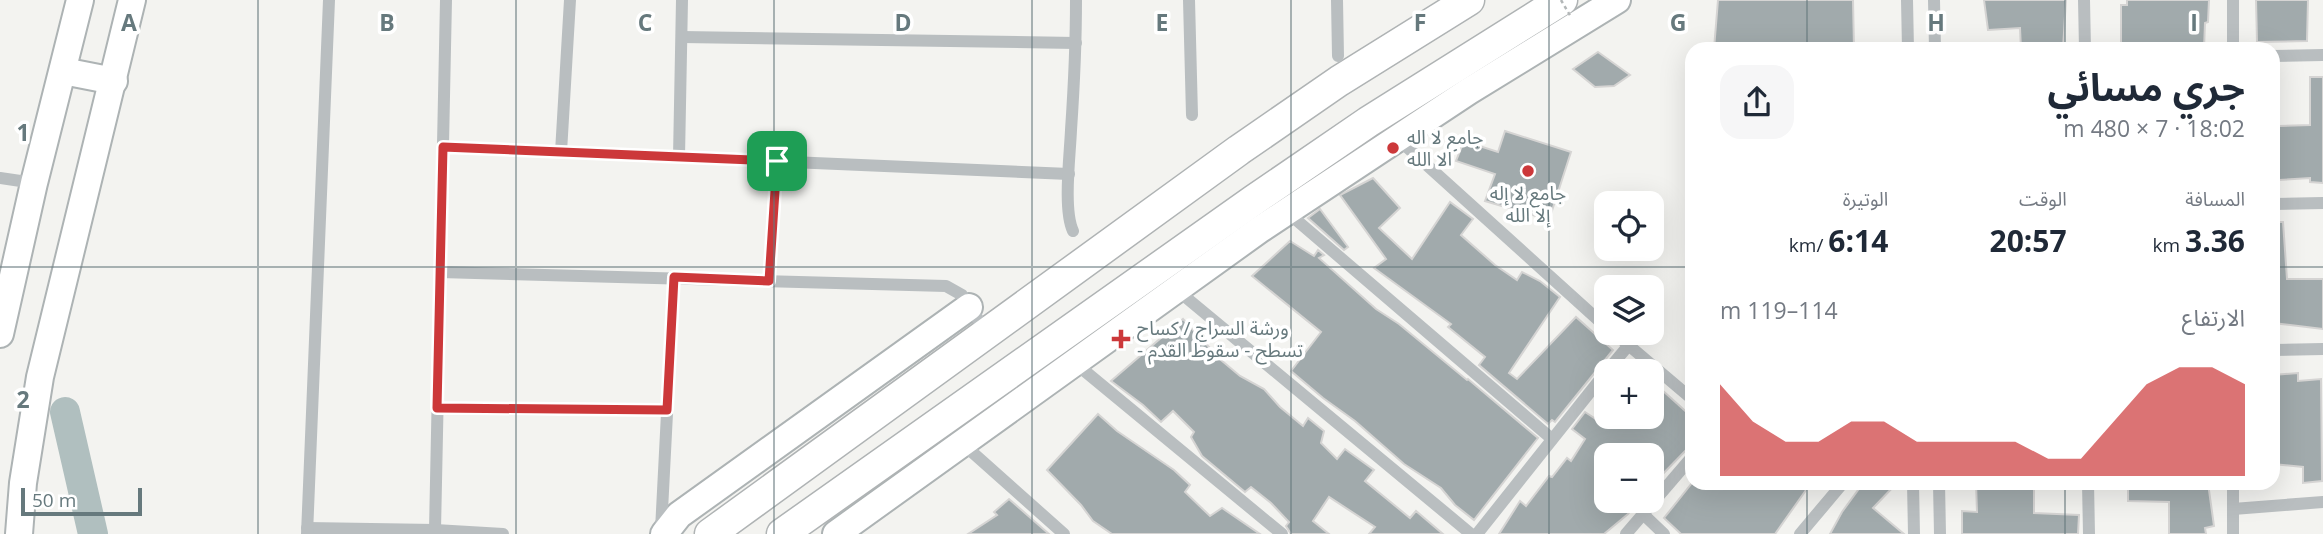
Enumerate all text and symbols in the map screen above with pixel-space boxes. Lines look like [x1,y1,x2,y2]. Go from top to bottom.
text: A [121,6,137,38]
text: B [379,6,395,38]
text: C [638,6,652,38]
text: D [894,6,912,38]
text: E [1156,6,1168,38]
text: F [1414,6,1426,38]
text: G [1670,6,1686,38]
text: H [1927,6,1945,38]
text: I [2190,6,2198,38]
text: جري مسائي [2048,60,2245,112]
button: share [1720,65,1794,139]
text: 18:02 · 7 × 480 m [2063,112,2245,144]
text: 1 [16,116,30,148]
place label: جامع لا اله الا الله [1407,124,1483,172]
pin [747,131,807,191]
marker: جامع لا اله الا الله [1385,140,1401,156]
icon: arrive [758,142,796,180]
marker: جامع لا إله إلا الله [1520,163,1536,179]
place label: جامع لا إله إلا الله [1490,180,1566,228]
text: الوتيرة [1843,186,1888,212]
text: الوقت [2019,186,2067,212]
text: المسافة [2185,186,2245,212]
map controls [1594,191,1664,513]
button: locate [1594,191,1664,261]
text: 6:14 [1828,220,1888,261]
text: 20:57 [1990,220,2067,261]
text: 3.36 [2185,220,2245,261]
text: /km [1789,232,1828,258]
text: km [2152,232,2185,258]
button: layers [1594,275,1664,345]
text: 114–119 m [1720,294,1838,326]
text: الارتفاع [2182,301,2245,333]
place label: ورشة السراج / كساح - تسطح - سقوط القدم [1137,315,1303,365]
marker: ورشة السراج / كساح - تسطح - سقوط القدم [1111,329,1131,349]
button: + [1594,359,1664,429]
text: 2 [16,383,30,415]
button: − [1594,443,1664,513]
scale bar [21,485,142,517]
text: 50 m [32,487,76,513]

